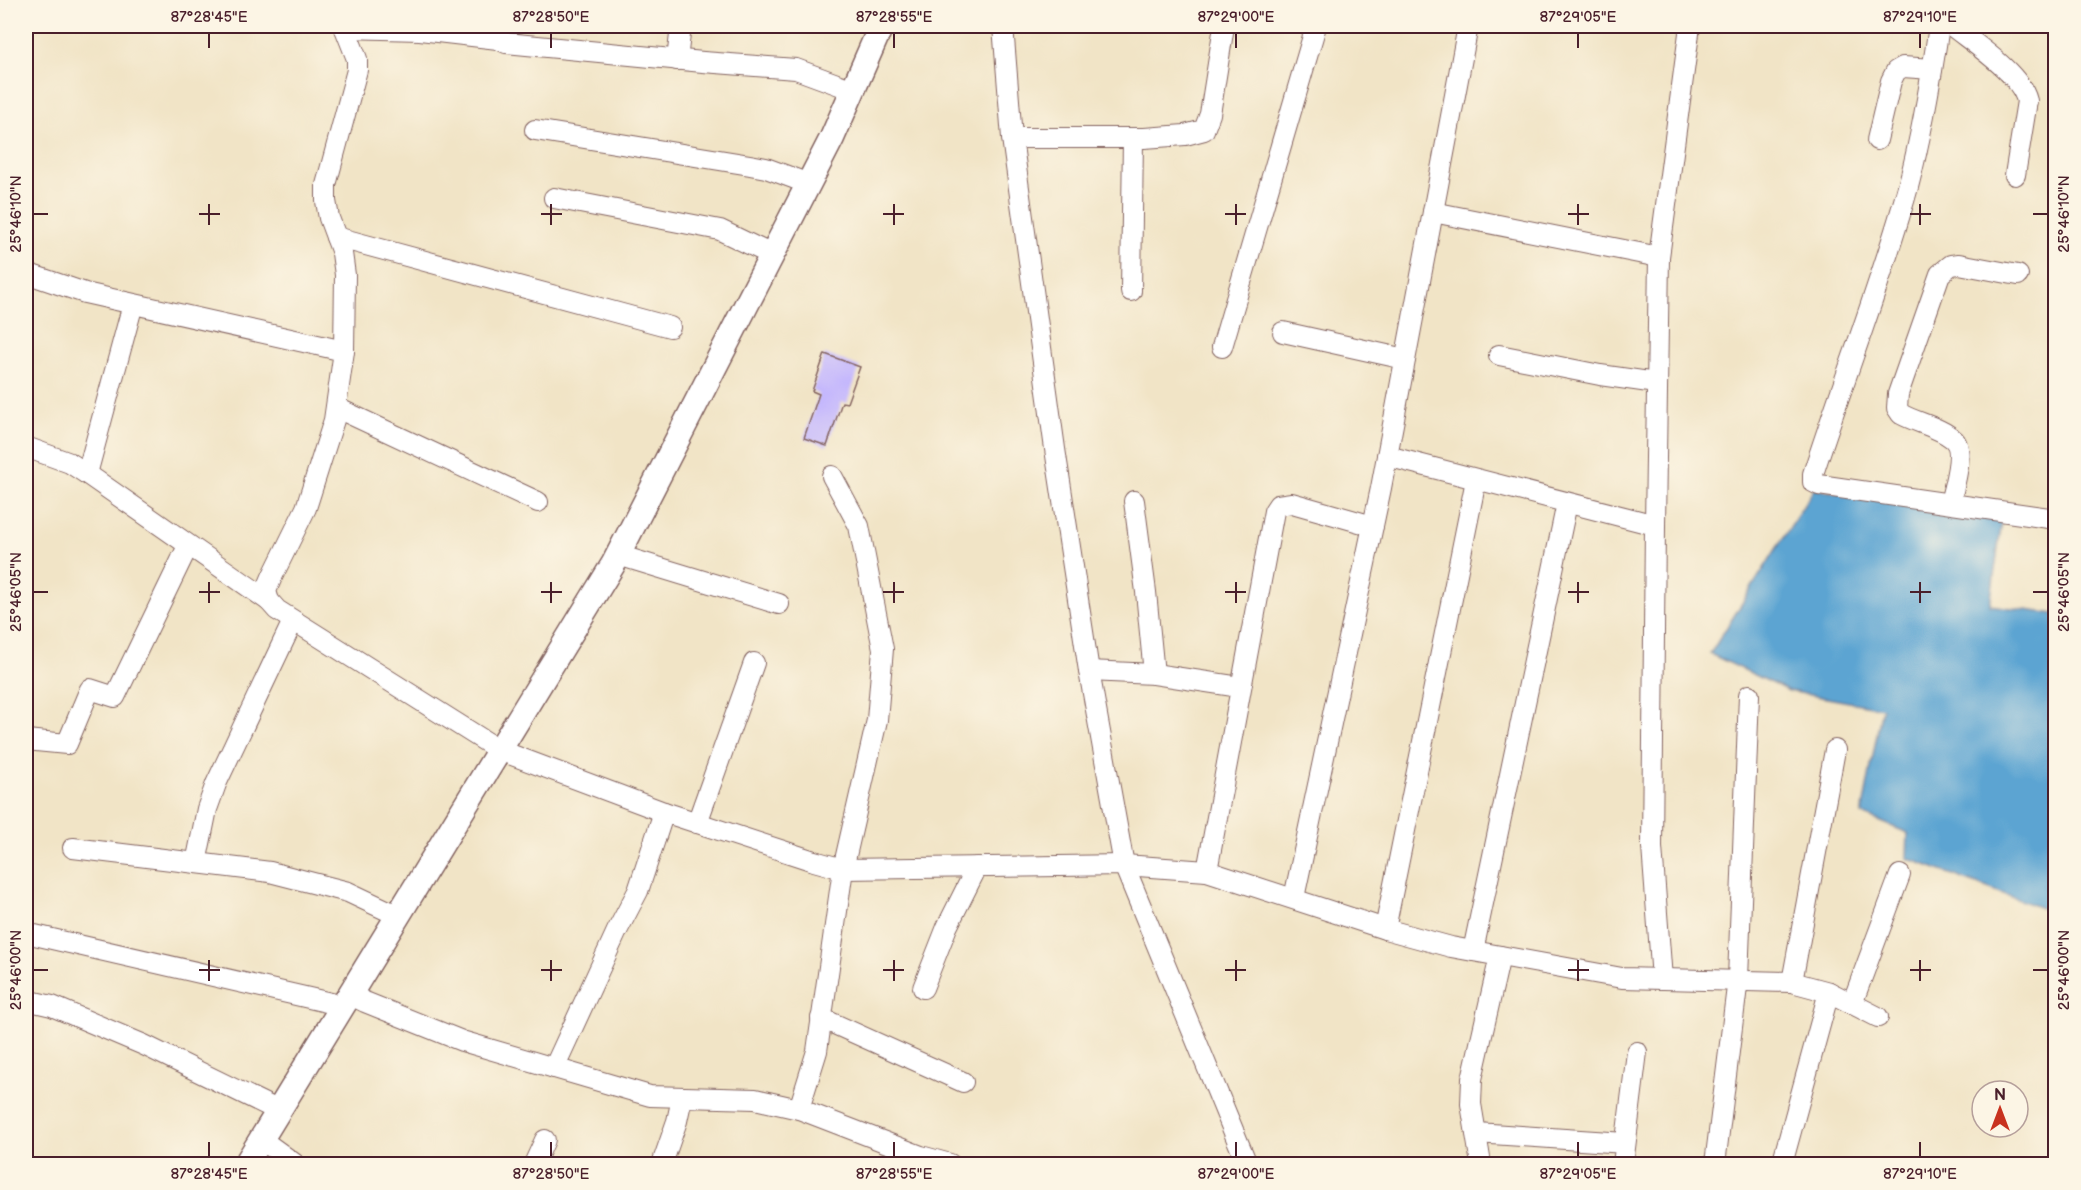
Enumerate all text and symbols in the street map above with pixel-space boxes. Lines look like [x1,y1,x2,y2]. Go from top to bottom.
text: 87°28'45"E [170,8,248,27]
text: 87°28'50"E [513,8,590,27]
text: 87°28'55"E [856,8,932,27]
text: 87°29'00"E [1197,8,1275,27]
text: 87°29'05"E [1540,8,1617,27]
text: 87°29'10"E [1883,8,1957,27]
text: 25°46'10"N [7,175,26,253]
text: 25°46'10"N [2055,175,2074,253]
text: 25°46'05"N [7,552,26,632]
text: 25°46'05"N [2055,552,2074,632]
text: 25°46'00"N [7,930,26,1010]
text: 25°46'00"N [2055,930,2074,1010]
north arrow [1970,1079,2030,1139]
text: N [1994,1086,2006,1105]
text: 87°28'45"E [170,1165,248,1184]
text: 87°28'50"E [513,1165,590,1184]
text: 87°28'55"E [856,1165,932,1184]
text: 87°29'00"E [1197,1165,1275,1184]
text: 87°29'05"E [1540,1165,1617,1184]
text: 87°29'10"E [1883,1165,1957,1184]

